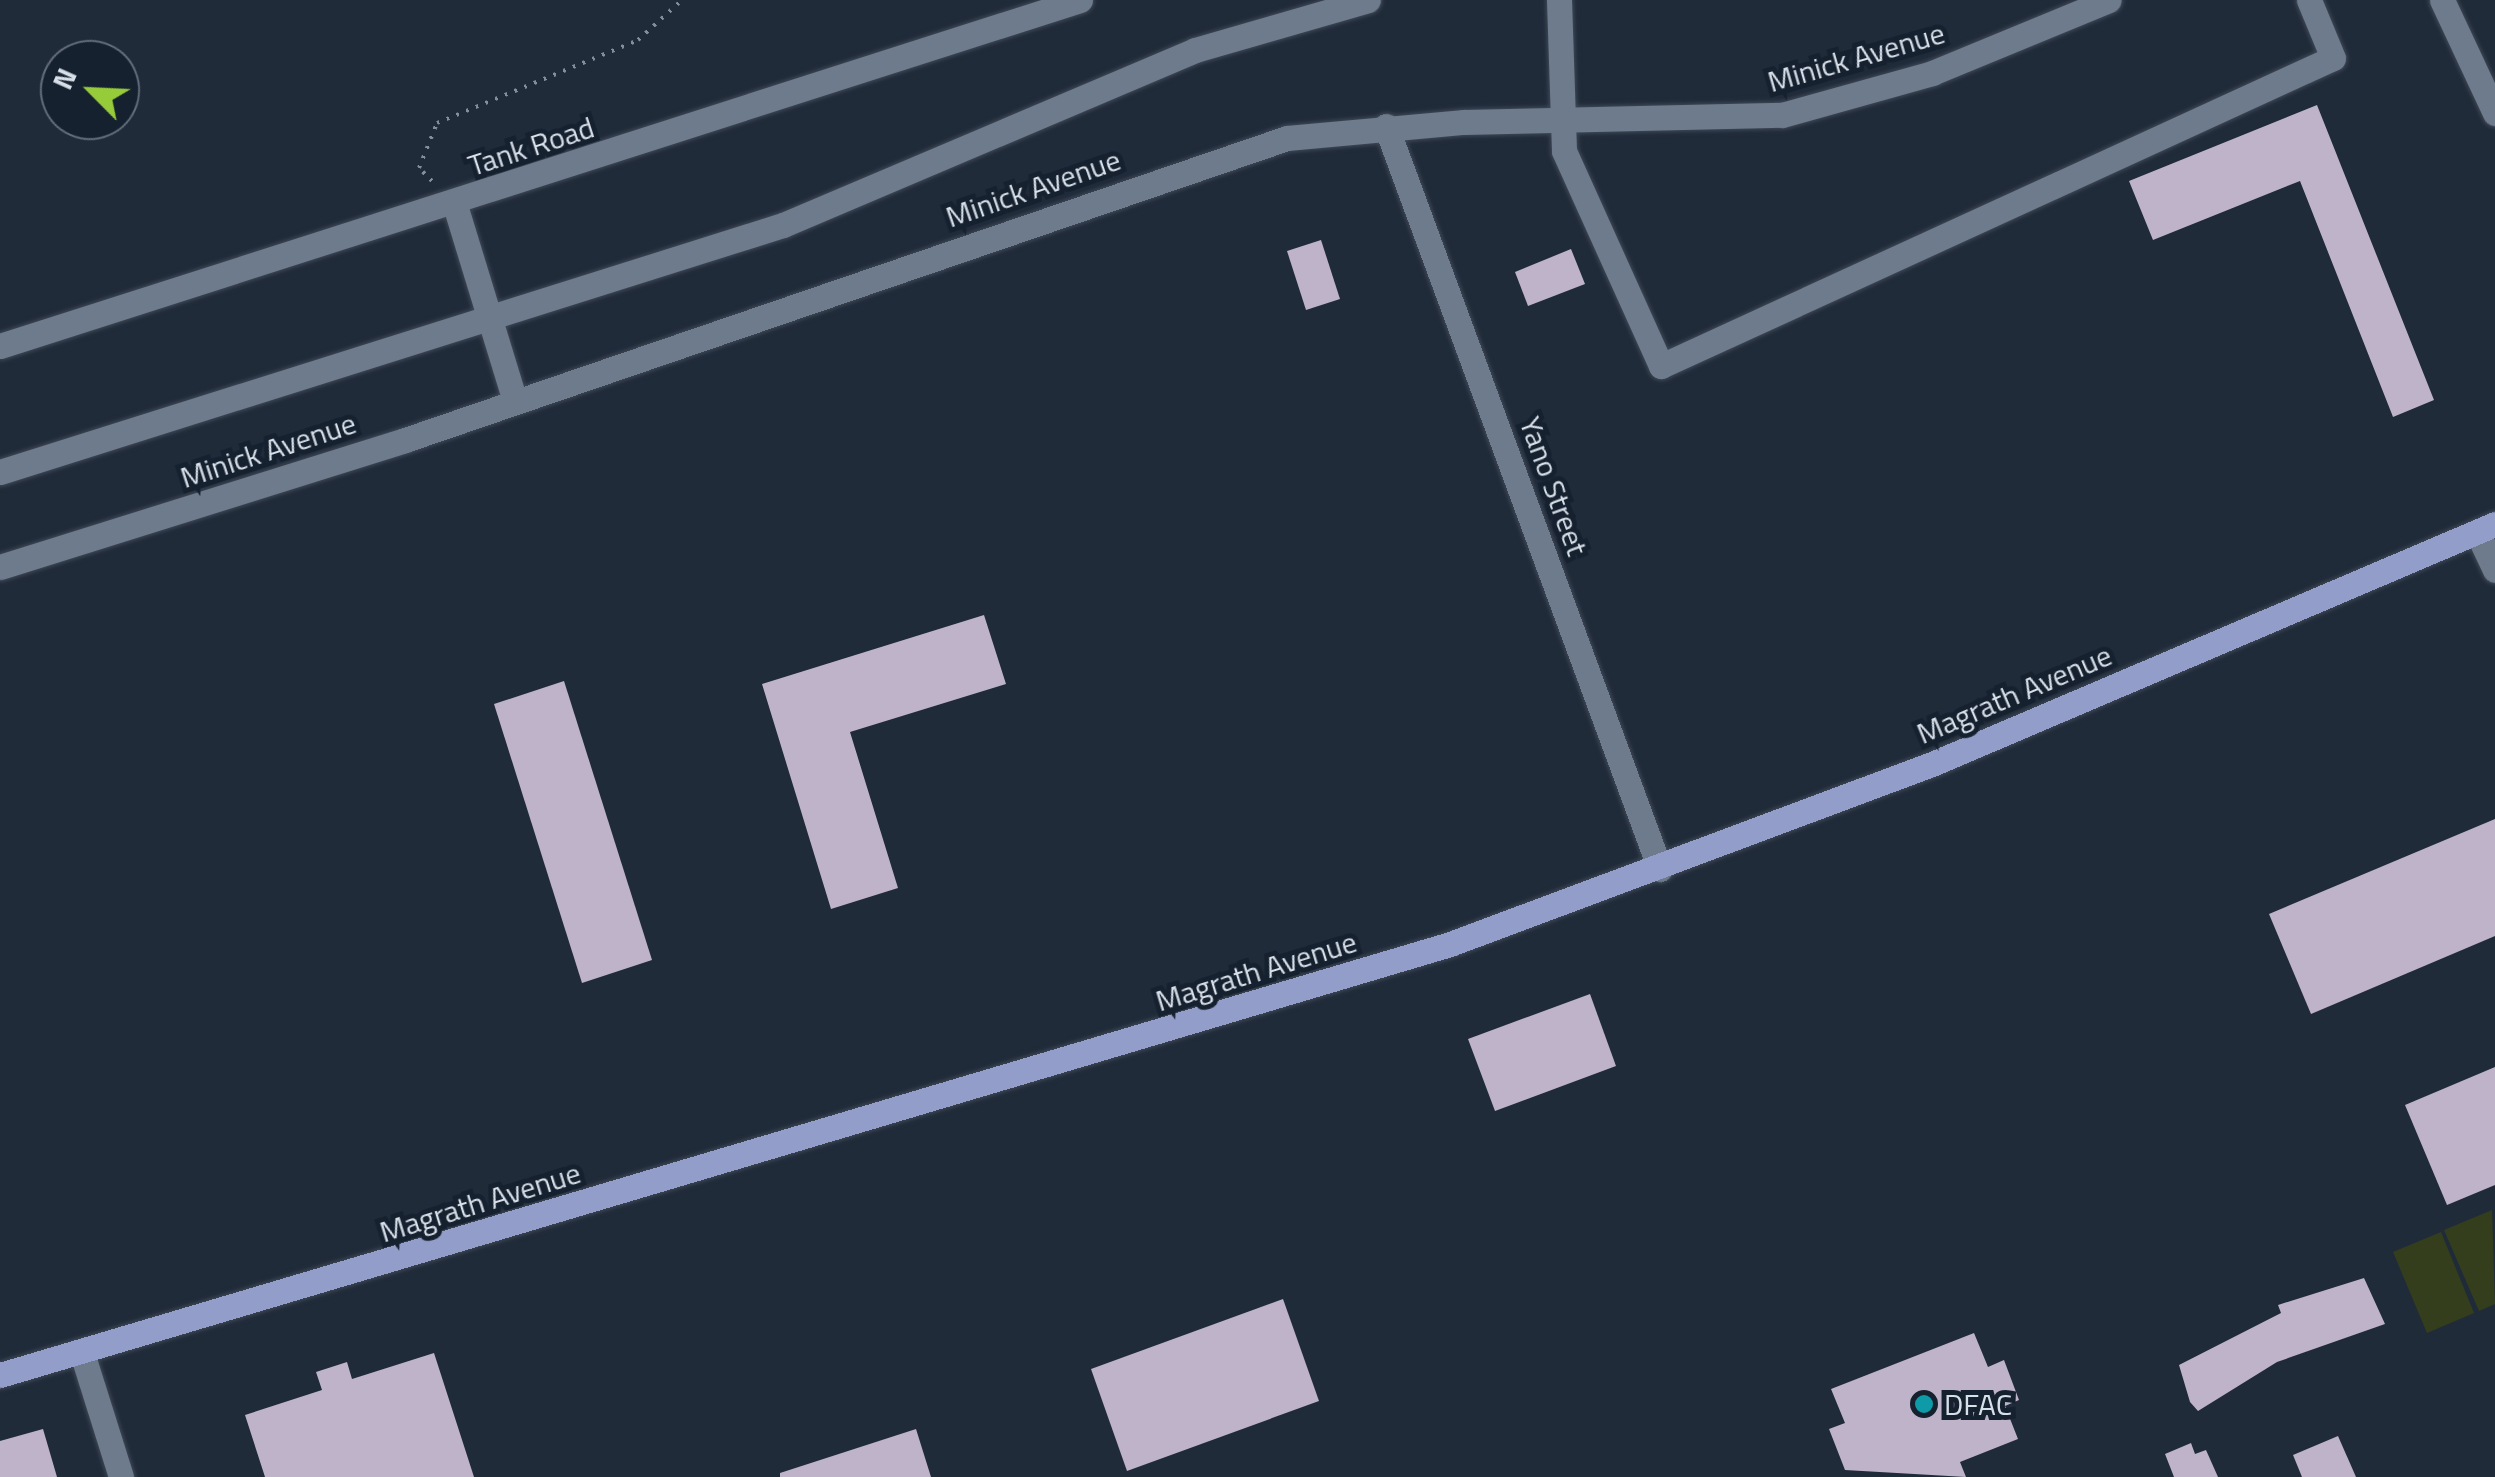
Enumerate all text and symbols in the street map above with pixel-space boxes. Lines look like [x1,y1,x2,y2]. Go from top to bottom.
street label: Minick Avenue [1763,15,1949,99]
north arrow [40,40,140,140]
text: N [40,61,88,96]
street label: Tank Road [464,109,598,183]
street label: Minick Avenue [941,141,1125,235]
street label: Minick Avenue [176,405,360,495]
street label: Yano Street [1512,412,1596,560]
street label: Magrath Avenue [1911,637,2117,751]
street label: Magrath Avenue [1151,923,1361,1019]
street label: Magrath Avenue [375,1154,585,1250]
place label: DFAC [1944,1386,2012,1422]
marker: DFAC [1913,1393,1935,1415]

